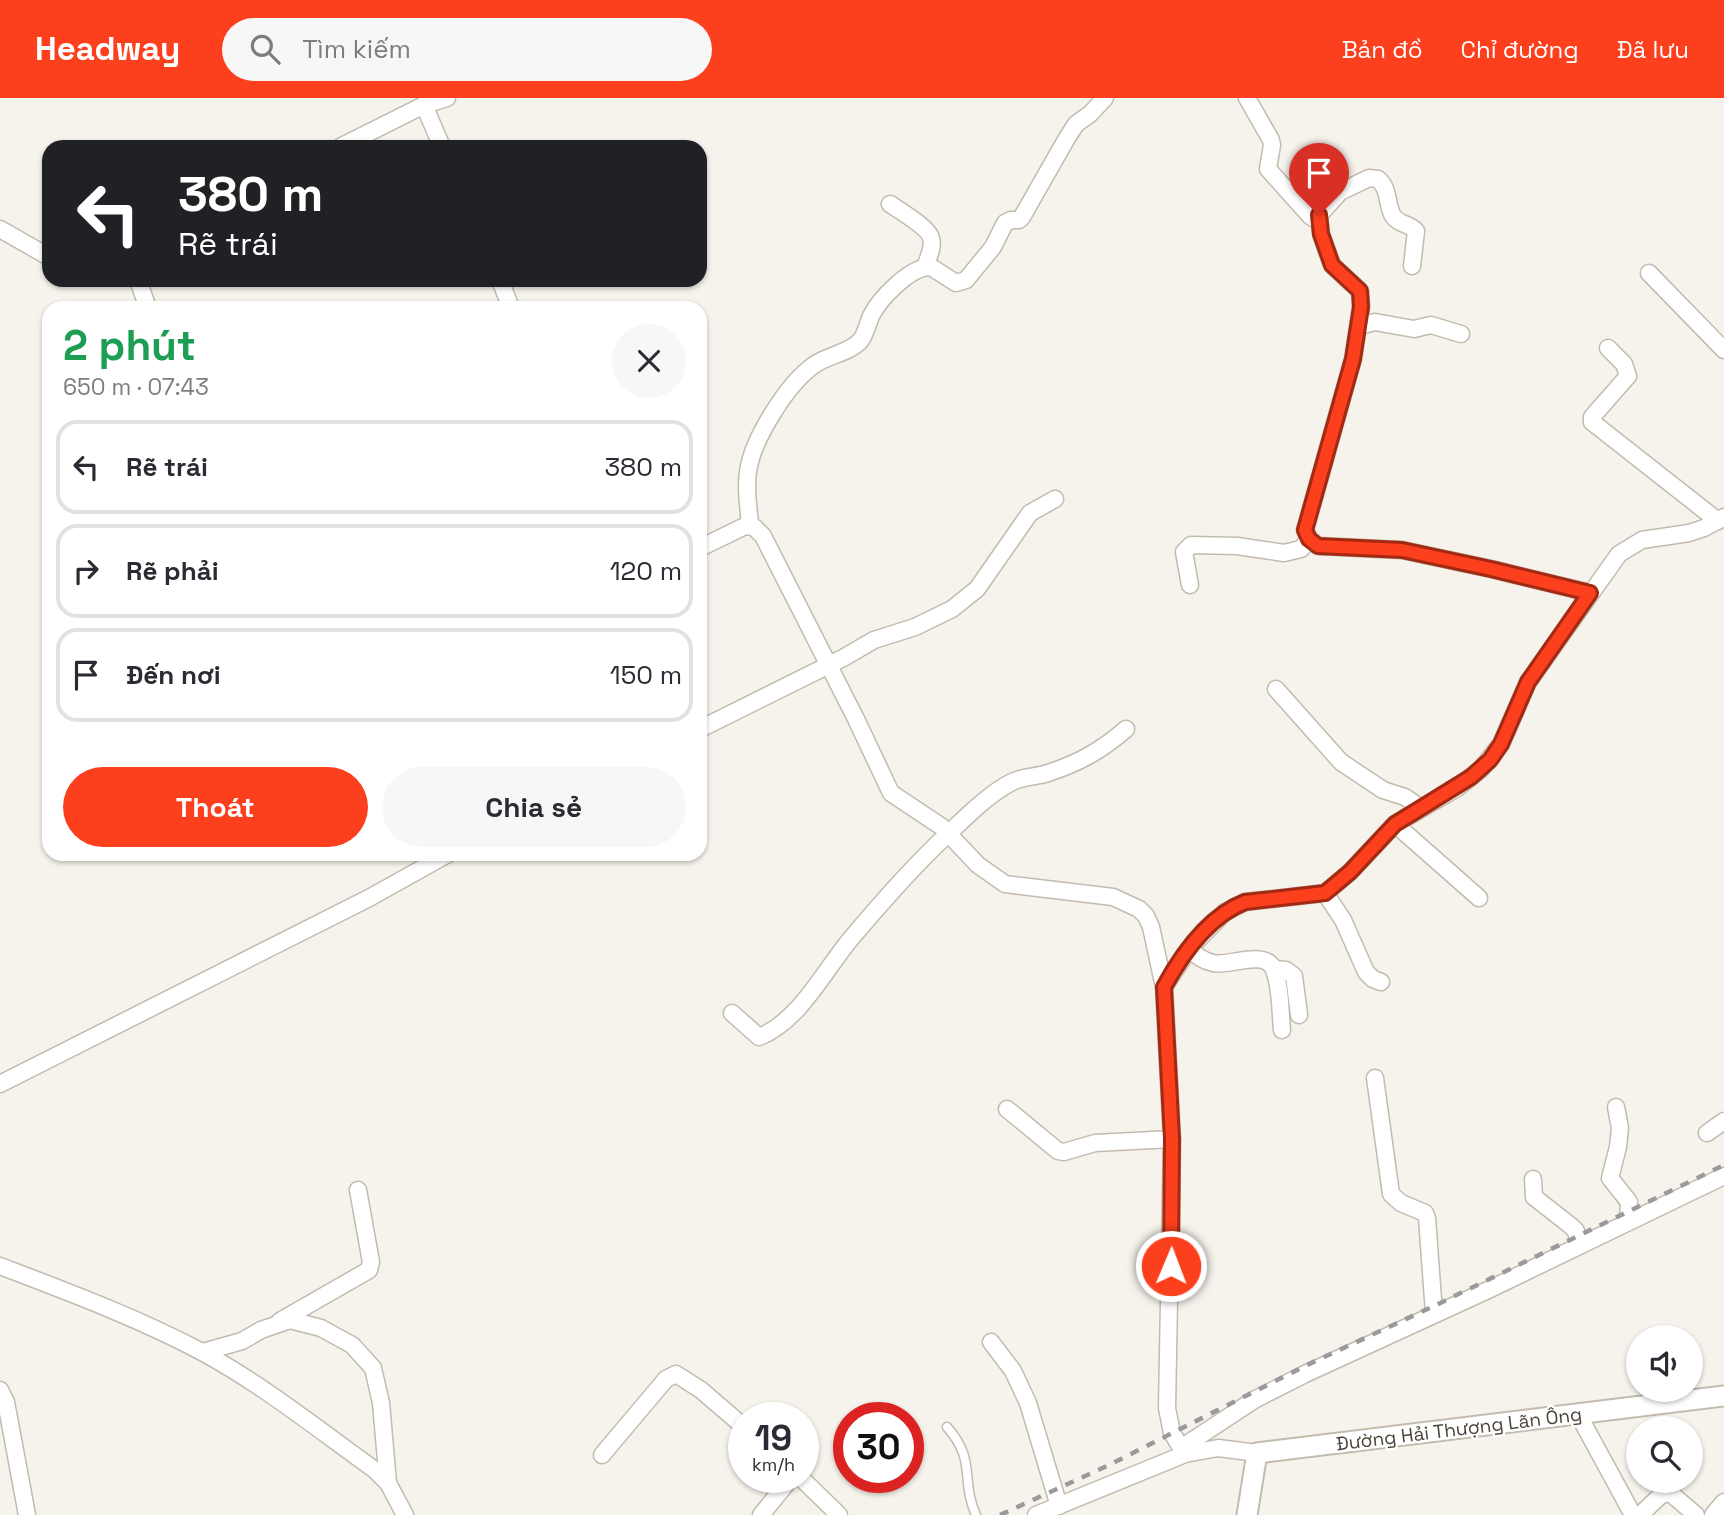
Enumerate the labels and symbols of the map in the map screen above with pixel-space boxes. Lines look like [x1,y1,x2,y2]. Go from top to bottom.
pin [1289,143,1349,215]
position arrow [1134,1229,1208,1303]
speed limit sign: 30 [833,1402,924,1493]
street label: Đường Hải Thượng Lãn Ông [1335,1402,1583,1456]

